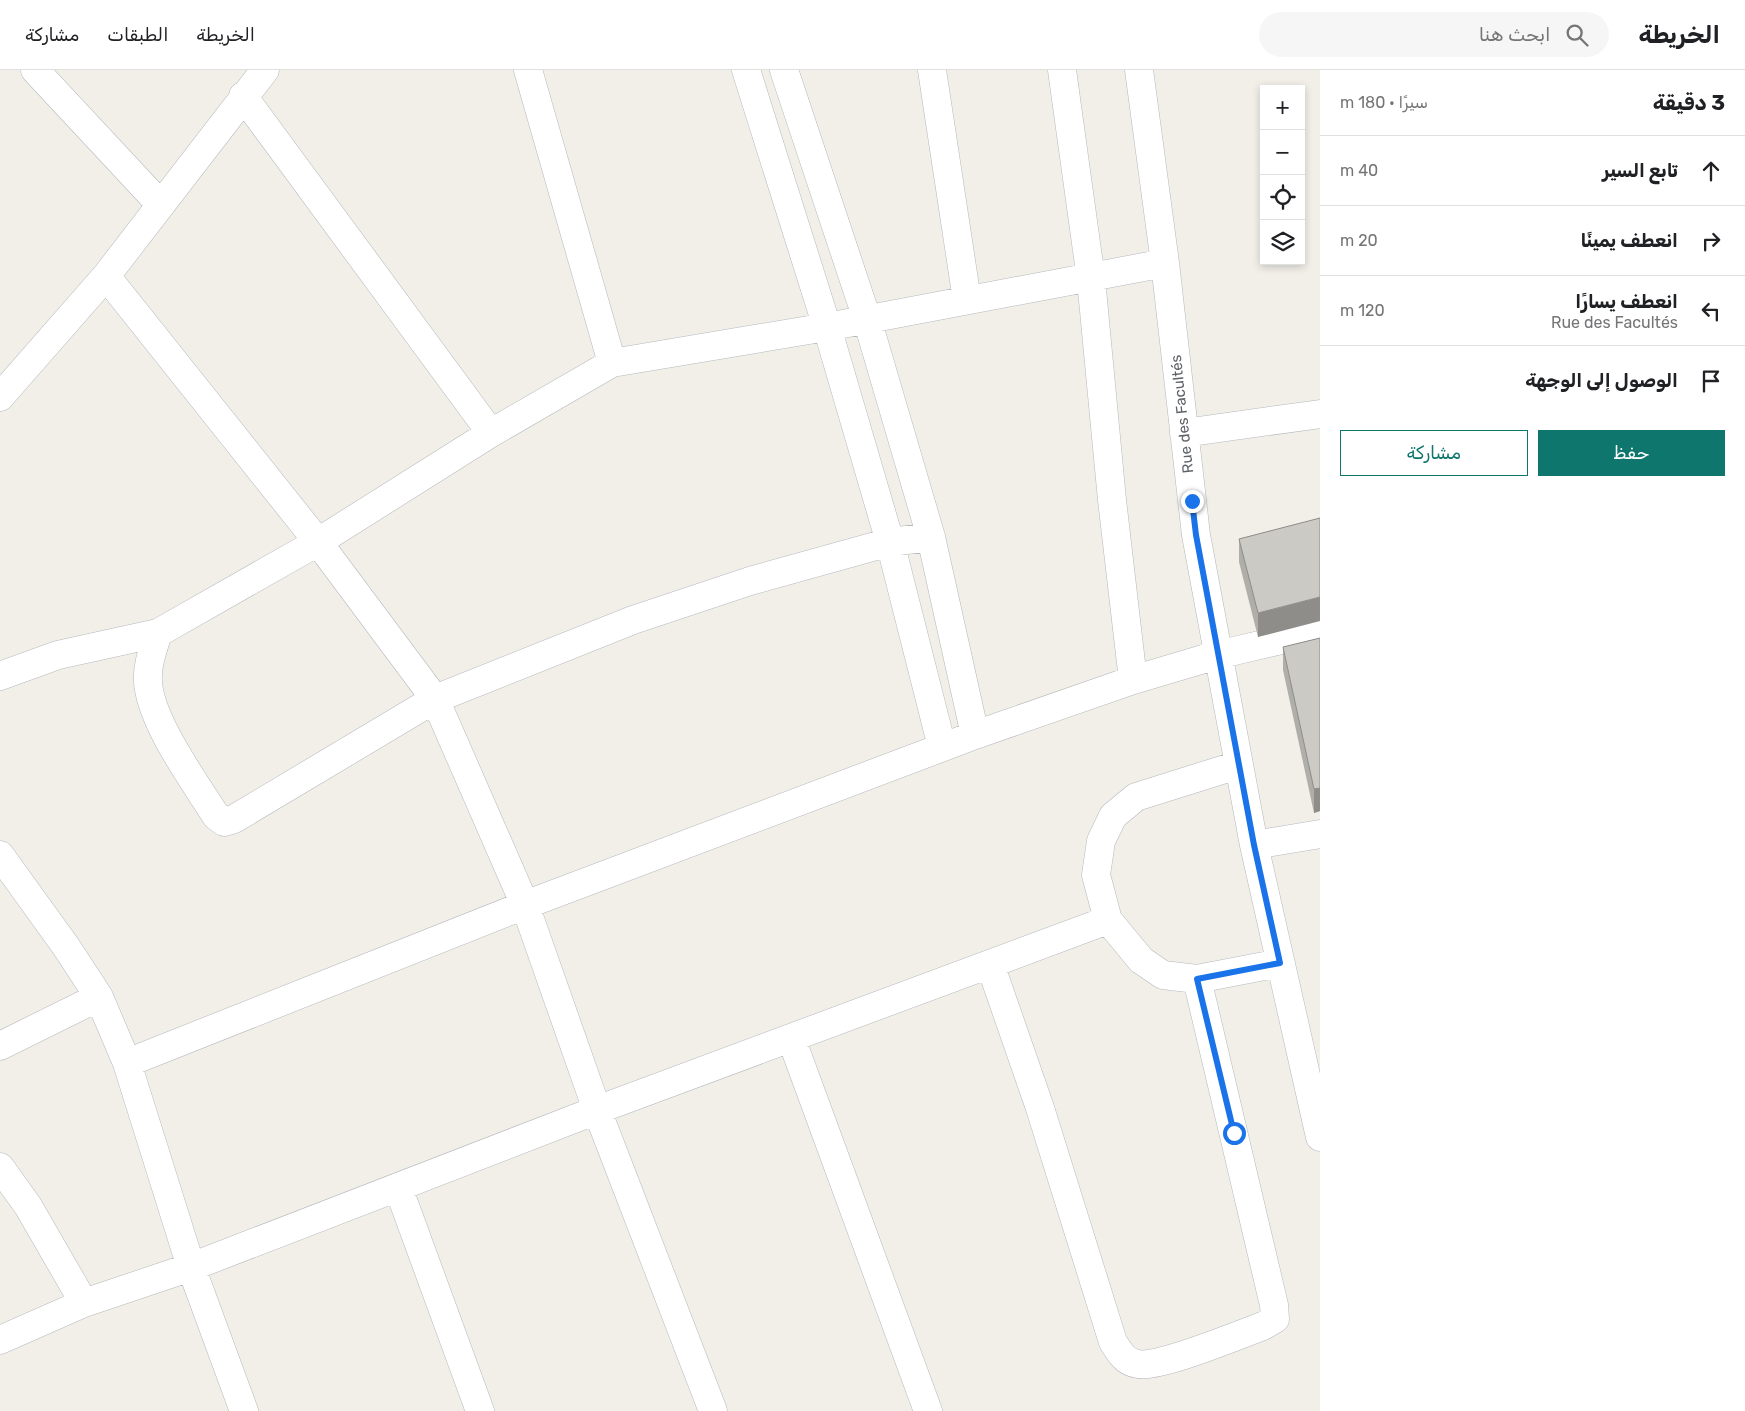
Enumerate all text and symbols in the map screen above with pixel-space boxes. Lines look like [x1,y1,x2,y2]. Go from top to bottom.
search box [1259,12,1609,57]
icon: search [1563,21,1591,49]
text: الخريطة [1639,21,1720,49]
text: ابحث هنا [1479,23,1551,46]
text: مشاركة [25,24,79,46]
text: الطبقات [107,24,168,46]
text: الخريطة [196,24,255,46]
map controls [1260,85,1305,265]
button: + [1260,85,1305,130]
text: 3 دقيقة [1653,90,1725,115]
text: سيرًا · 180 m [1340,93,1428,112]
button: − [1260,130,1305,175]
icon: ahead [1697,157,1725,185]
text: تابع السير [1602,159,1678,182]
text: 40 m [1340,161,1378,180]
button: locate [1260,175,1305,220]
button: layers [1260,220,1305,265]
icon: right [1697,227,1725,255]
text: انعطف يمينًا [1581,229,1678,252]
text: 20 m [1340,231,1378,250]
text: انعطف يسارًا [1575,290,1678,313]
icon: left [1697,297,1725,325]
text: 120 m [1340,301,1385,320]
text: Rue des Facultés [1551,313,1678,332]
street label: Rue des Facultés [1167,354,1197,474]
icon: arrive [1697,367,1725,395]
text: الوصول إلى الوجهة [1525,369,1678,392]
button: مشاركة [1340,430,1528,476]
button: حفظ [1538,430,1725,476]
route end [1181,490,1204,513]
route start [1223,1122,1246,1145]

